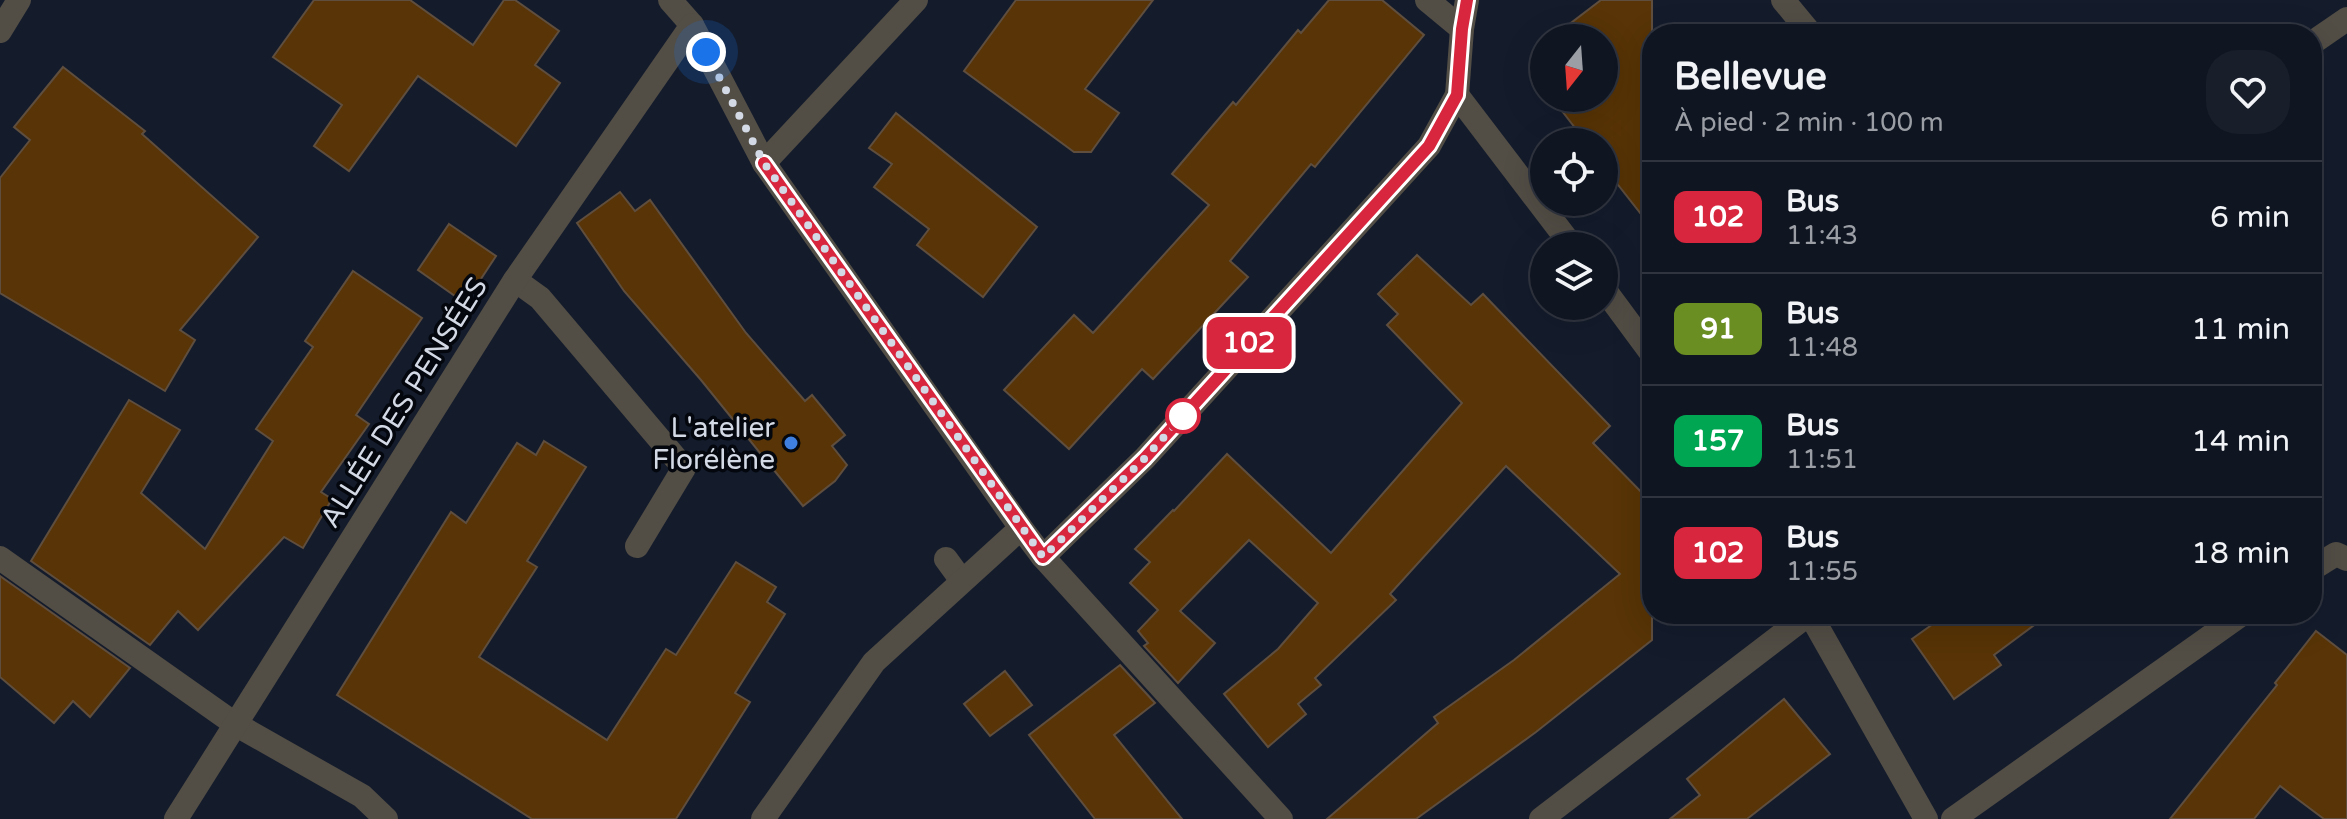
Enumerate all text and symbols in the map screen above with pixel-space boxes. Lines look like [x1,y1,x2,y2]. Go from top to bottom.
north arrow [1530,24,1618,112]
map controls [1530,24,1618,320]
your location [686,32,726,72]
button: heart [2206,50,2290,134]
text: Bellevue [1674,54,1827,100]
text: À pied · 2 min · 100 m [1674,107,1944,138]
button: locate [1530,128,1618,216]
text: Bus [1786,183,1839,220]
text: 6 min [2210,199,2290,236]
text: 102 [1692,200,1744,234]
text: 11:43 [1786,220,1858,251]
button: layers [1530,232,1618,320]
street label: ALLÉE DES PENSÉES [313,271,495,534]
text: Bus [1786,295,1839,332]
text: 11 min [2191,311,2290,348]
text: 91 [1700,312,1736,346]
line badge: 102 [1203,317,1295,369]
text: 102 [1223,326,1275,360]
text: 11:48 [1786,332,1858,363]
unlabelled marker [1166,399,1200,433]
text: Bus [1786,407,1839,444]
place label: L'atelier Florélène [652,411,775,477]
text: 14 min [2191,423,2290,460]
text: 157 [1692,424,1744,458]
marker: L'atelier Florélène [782,434,800,452]
text: 11:51 [1786,444,1858,475]
text: Bus [1786,519,1839,556]
text: 18 min [2191,535,2290,572]
text: 102 [1692,536,1744,570]
text: 11:55 [1786,556,1858,587]

